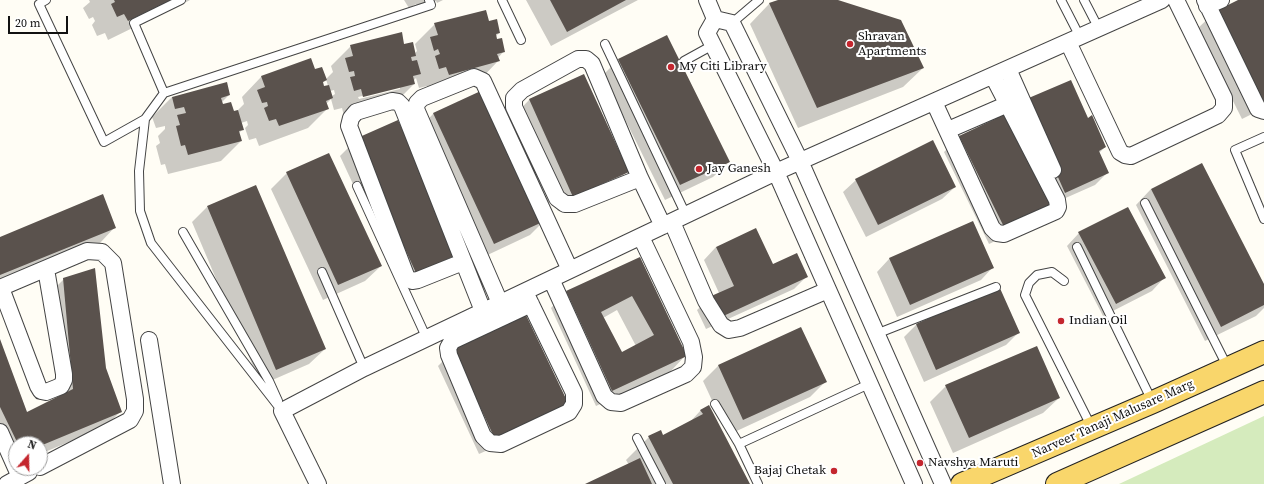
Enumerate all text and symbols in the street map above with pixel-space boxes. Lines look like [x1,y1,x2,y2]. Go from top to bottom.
scale bar [10,8,70,34]
text: 20 m [15,15,41,31]
place label: Shravan Apartments [858,29,926,60]
marker: Shravan Apartments [845,39,855,49]
place label: My Citi Library [679,59,767,75]
marker: My Citi Library [666,62,676,72]
place label: Jay Ganesh [707,161,771,177]
marker: Jay Ganesh [694,164,704,174]
place label: Indian Oil [1069,313,1127,329]
marker: Indian Oil [1056,316,1066,326]
street label: Narveer Tanaji Malusare Marg [1030,376,1196,462]
north arrow [8,436,48,476]
text: N [26,437,38,454]
place label: Navshya Maruti [928,455,1018,471]
marker: Navshya Maruti [915,458,925,468]
place label: Bajaj Chetak [754,463,826,479]
marker: Bajaj Chetak [829,466,839,476]

